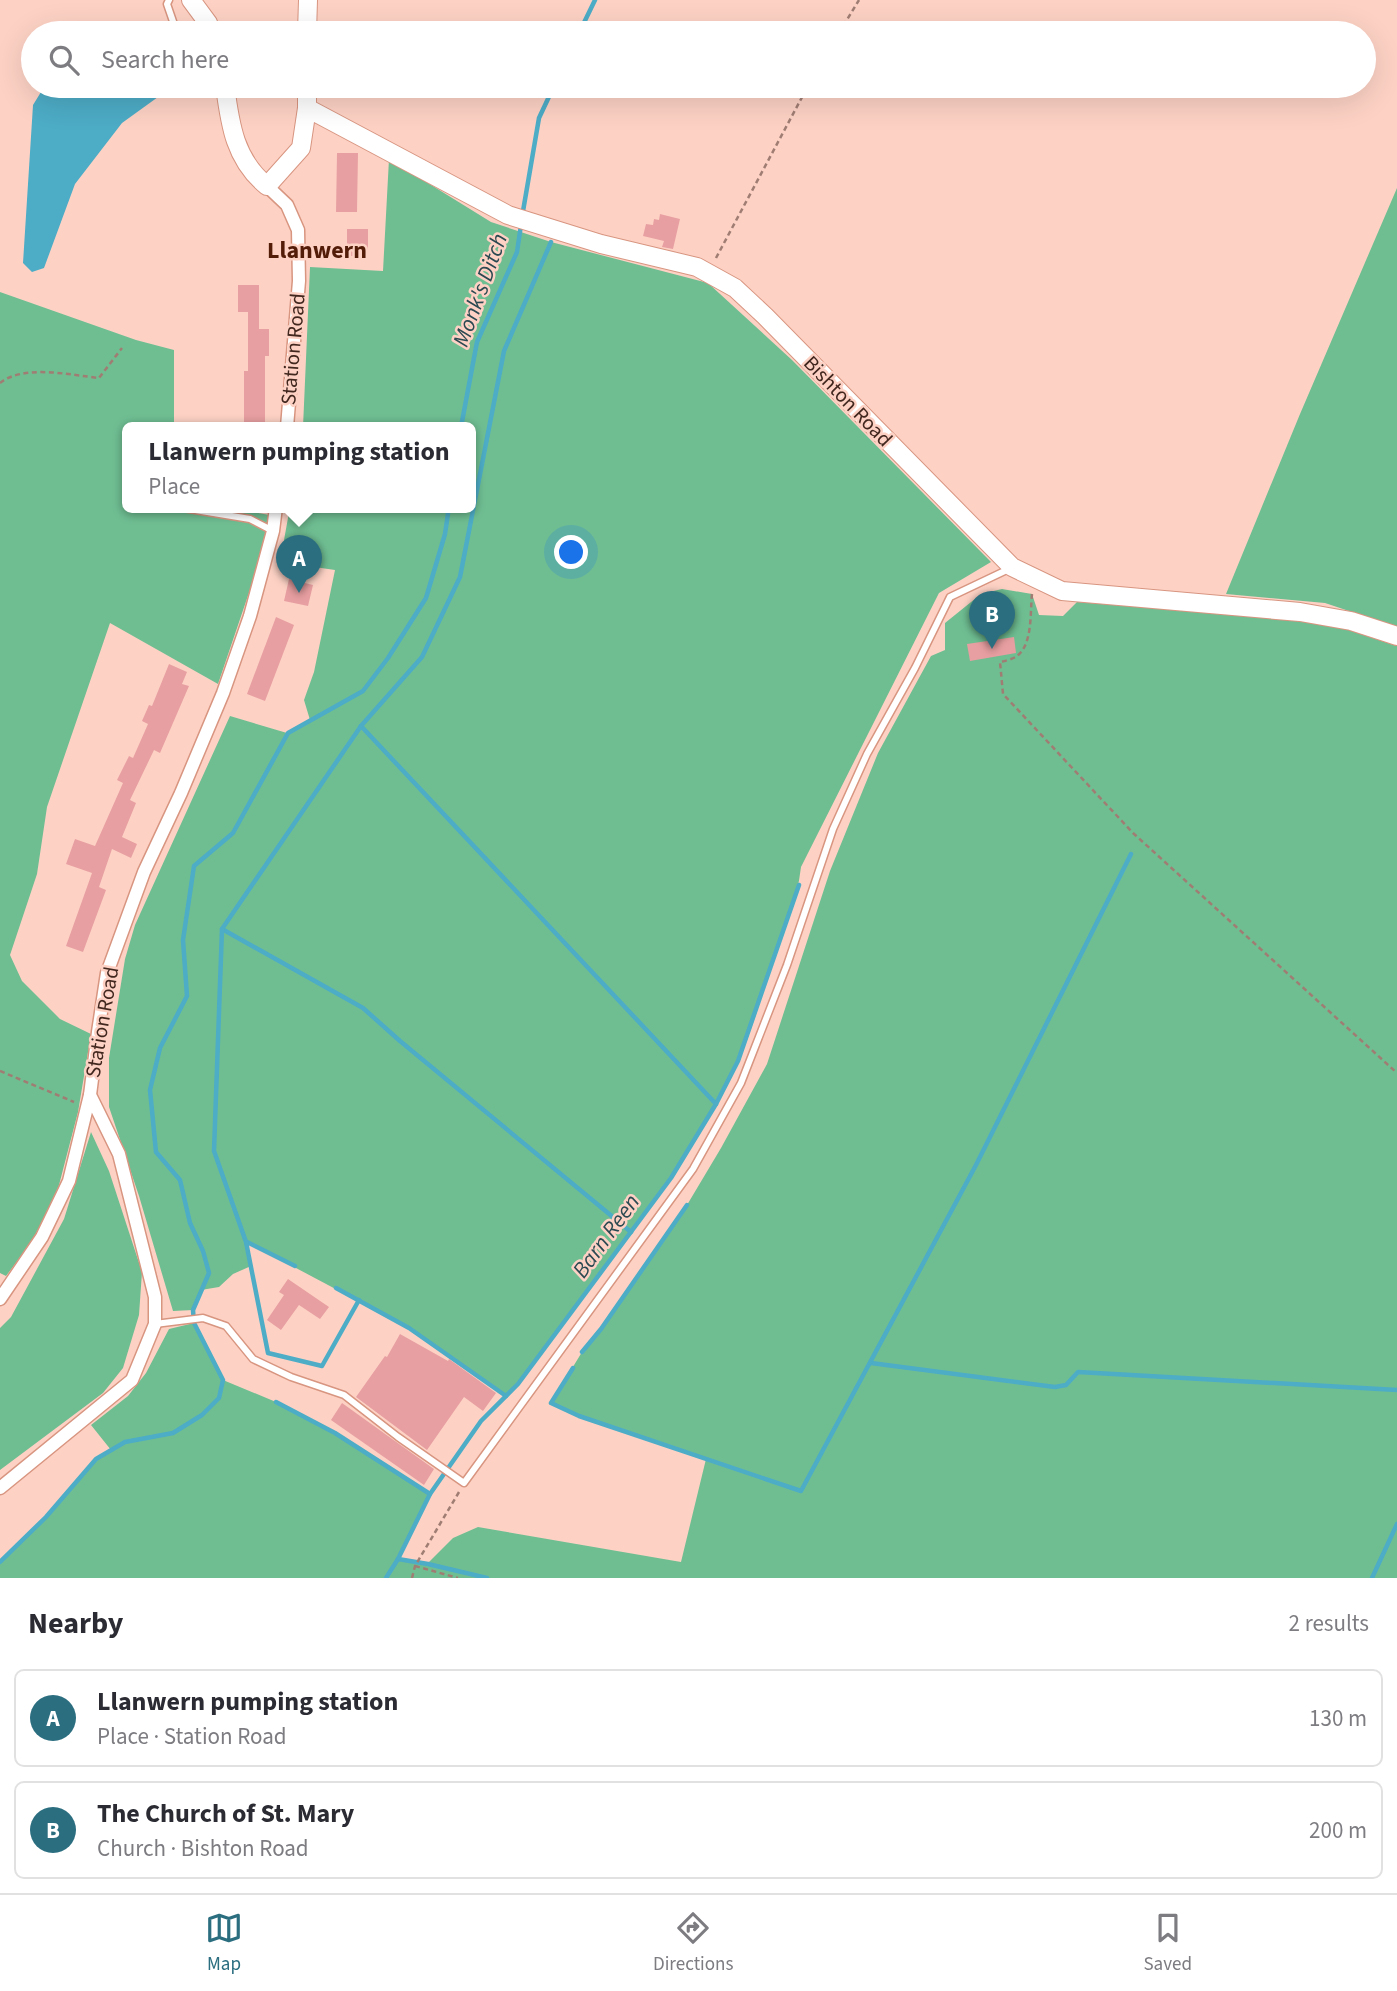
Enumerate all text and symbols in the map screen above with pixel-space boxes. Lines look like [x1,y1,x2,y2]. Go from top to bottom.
search box [21,21,1376,98]
icon: search [45,41,83,79]
text: Search here [101,41,229,78]
water label: Monk's Ditch [444,229,516,351]
district label: Llanwern [267,233,367,268]
street label: Station Road [273,292,313,406]
street label: Bishton Road [797,349,899,453]
popup [122,422,476,513]
text: Llanwern pumping station [148,433,450,470]
text: Place [148,470,200,503]
pin: A [276,535,322,593]
your location [554,535,588,569]
pin: B [969,591,1015,649]
street label: Station Road [77,964,127,1080]
water label: Barn Reen [564,1187,648,1285]
text: Nearby [28,1602,123,1645]
text: 2 results [1289,1607,1369,1640]
text: Llanwern pumping station [97,1683,398,1720]
text: A [46,1702,60,1735]
text: 130 m [1309,1702,1367,1735]
text: Place · Station Road [97,1720,287,1753]
text: The Church of St. Mary [97,1795,354,1832]
text: B [46,1814,60,1847]
text: 200 m [1309,1814,1367,1847]
text: Church · Bishton Road [97,1832,309,1865]
tab: Map [205,1909,243,1978]
tab: Directions [653,1909,733,1978]
tab: Saved [1143,1909,1192,1978]

